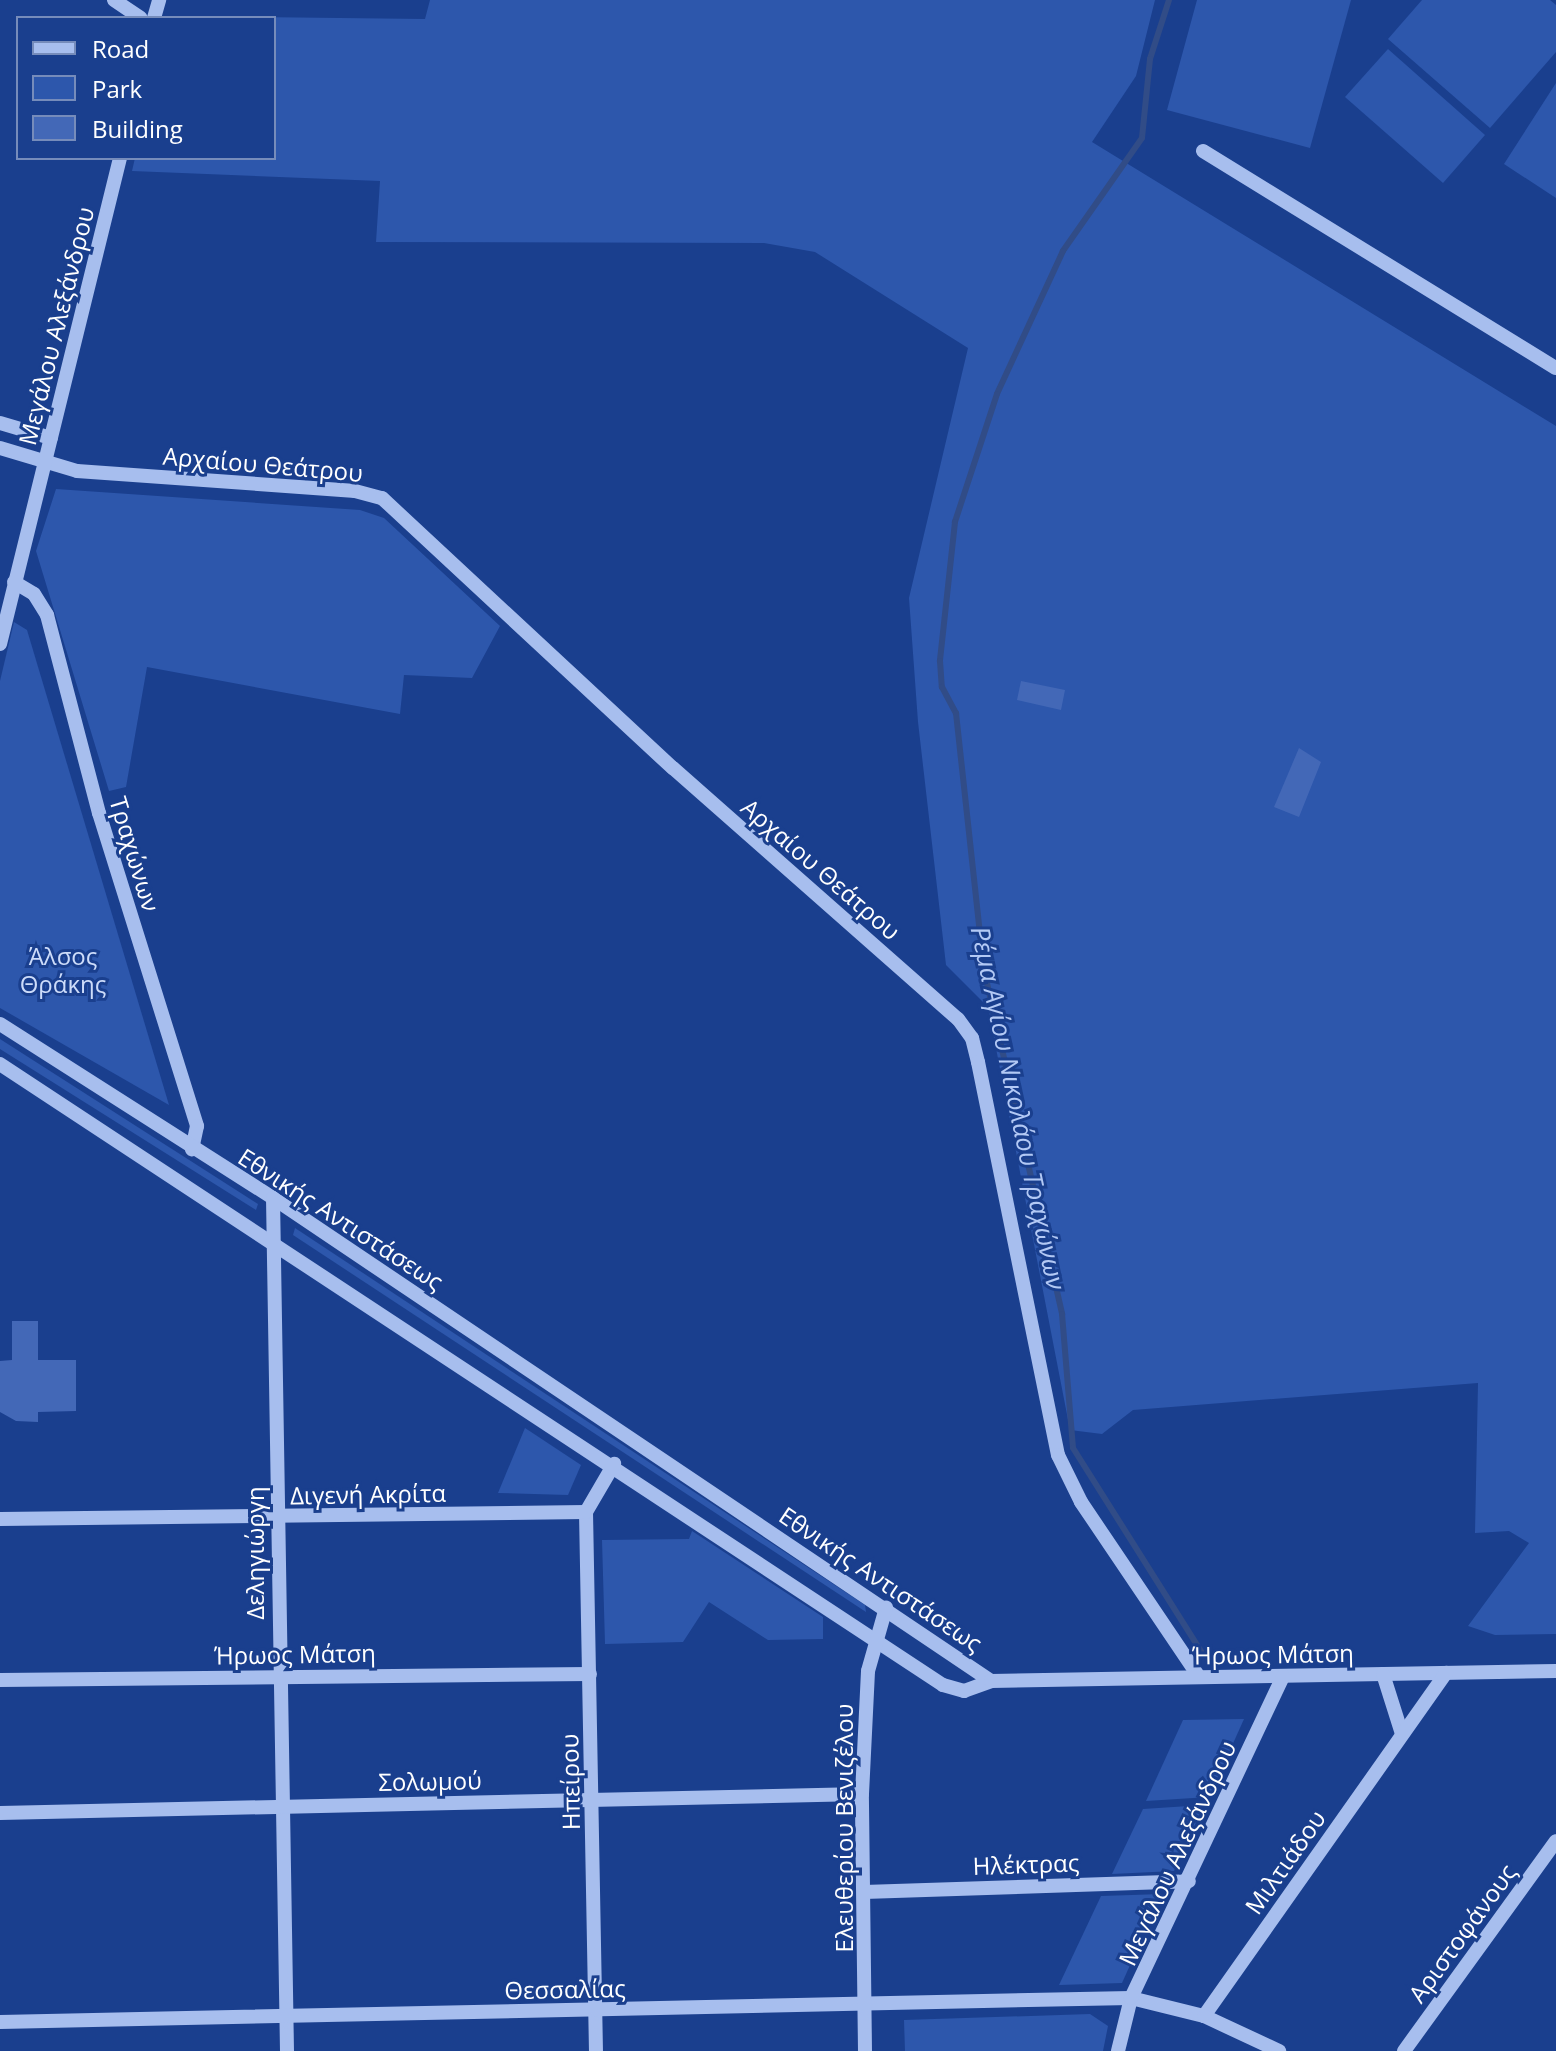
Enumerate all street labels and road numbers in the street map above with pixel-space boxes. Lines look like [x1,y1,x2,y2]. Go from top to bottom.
street label: Μεγάλου Αλεξάνδρου [12,204,100,448]
street label: Αρχαίου Θεάτρου [162,441,364,487]
street label: Αρχαίου Θεάτρου [736,792,906,946]
street label: Τραχώνων [104,793,166,915]
street label: Εθνικής Αντιστάσεως [233,1142,449,1296]
street label: Διγενή Ακρίτα [290,1478,446,1510]
street label: Δεληγιώργη [241,1486,269,1620]
street label: Εθνικής Αντιστάσεως [774,1500,988,1658]
street label: Ήρωος Μάτση [214,1638,376,1670]
street label: Ήρωος Μάτση [1192,1638,1354,1670]
street label: Ελευθερίου Βενιζέλου [830,1704,858,1952]
street label: Ηπείρου [555,1734,585,1830]
street label: Μεγάλου Αλεξάνδρου [1112,1736,1242,1970]
street label: Σολωμού [378,1766,482,1796]
street label: Μιλτιάδου [1239,1805,1331,1919]
street label: Ηλέκτρας [972,1848,1080,1880]
street label: Αριστοφάνους [1402,1858,1522,2008]
street label: Θεσσαλίας [504,1974,626,2004]

